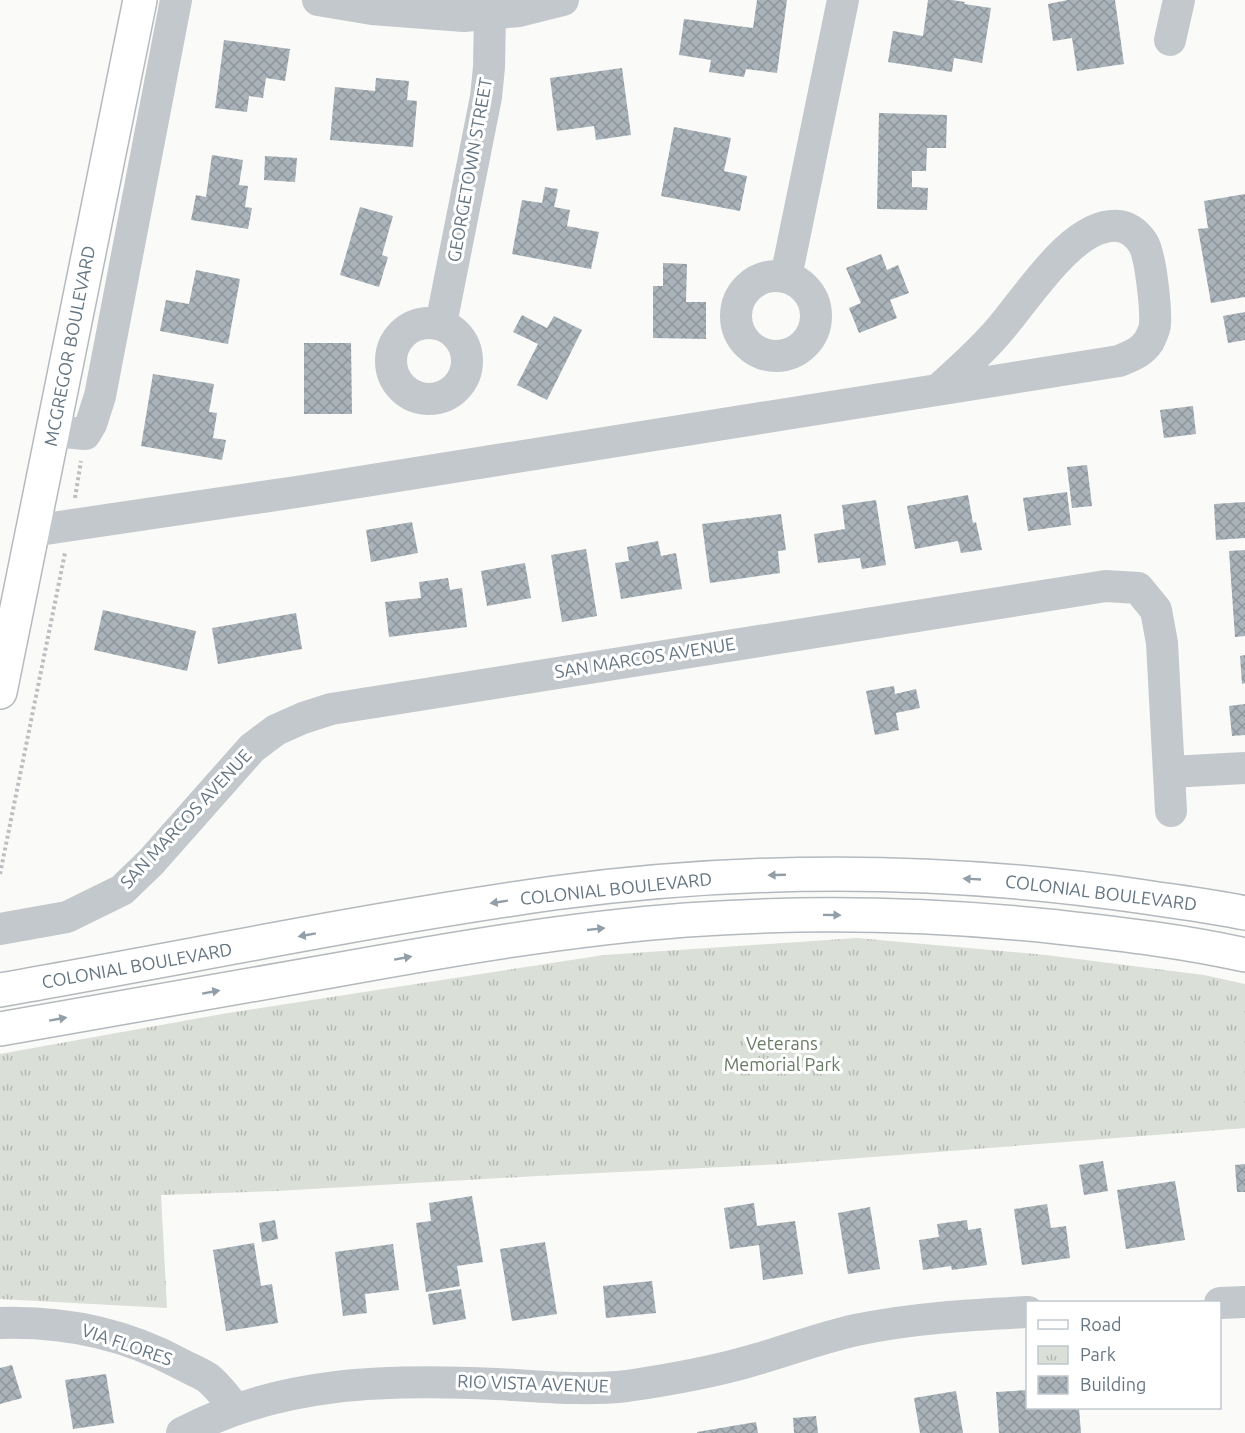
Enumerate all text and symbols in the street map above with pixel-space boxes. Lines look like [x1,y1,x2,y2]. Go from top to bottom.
street label: GEORGETOWN STREET [443,76,495,264]
street label: MCGREGOR BOULEVARD [40,244,98,448]
street label: SAN MARCOS AVENUE [553,633,737,681]
street label: SAN MARCOS AVENUE [116,745,255,892]
street label: COLONIAL BOULEVARD [519,868,713,908]
street label: COLONIAL BOULEVARD [1004,870,1198,914]
one-way arrow [767,871,786,880]
one-way arrow [962,874,981,883]
one-way arrow [490,897,509,906]
one-way arrow [823,910,842,920]
one-way arrow [586,924,605,934]
one-way arrow [297,931,316,940]
street label: COLONIAL BOULEVARD [40,938,234,992]
one-way arrow [394,953,413,962]
one-way arrow [202,987,221,996]
one-way arrow [48,1014,67,1023]
park label: Veterans Memorial Park [724,1033,840,1074]
legend [1026,1301,1221,1409]
text: Road [1080,1314,1122,1334]
street label: VIA FLORES [79,1319,175,1369]
text: Park [1080,1344,1116,1364]
street label: RIO VISTA AVENUE [457,1370,609,1396]
text: Building [1080,1374,1146,1394]

